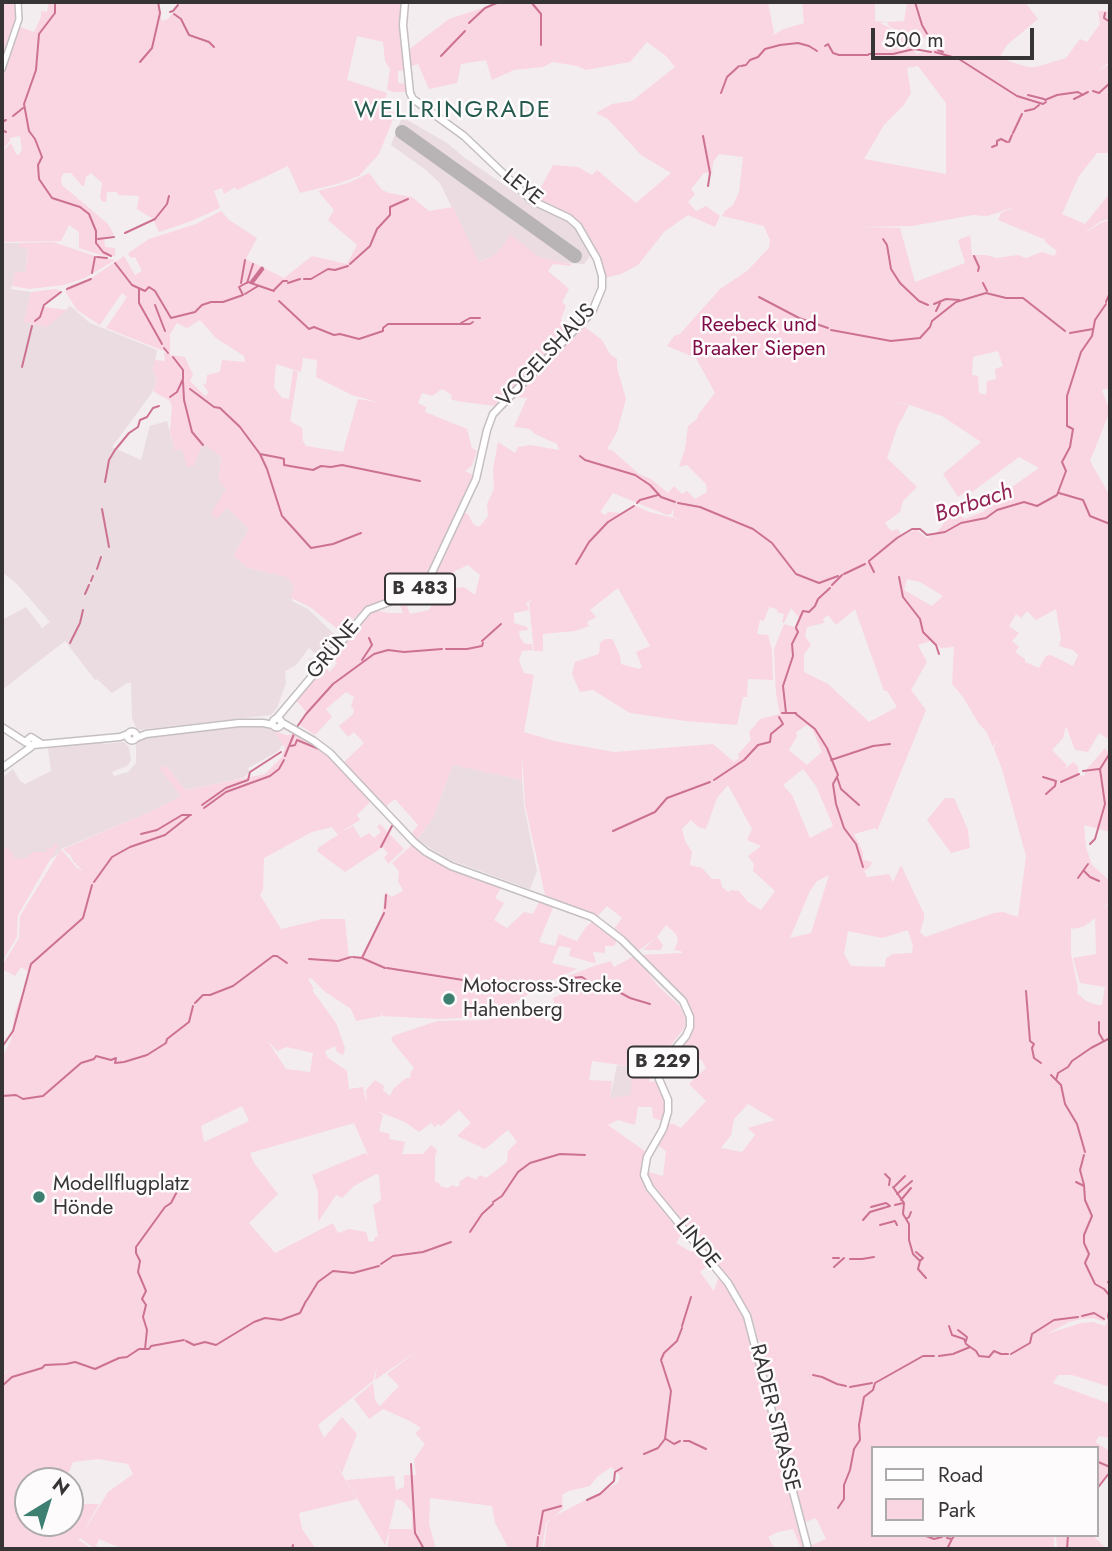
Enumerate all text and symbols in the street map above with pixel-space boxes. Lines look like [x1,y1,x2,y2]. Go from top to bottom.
scale bar [874,14,1037,58]
text: 500 m [884,25,944,55]
district label: WELLRINGRADE [356,97,550,125]
street label: LEYE [497,164,547,212]
street label: VOGELSHAUS [493,299,601,413]
park label: Reebeck und Braaker Siepen [692,313,826,363]
water label: Borbach [932,478,1016,530]
road number: B 483 [385,574,455,604]
street label: GRÜNE [302,615,366,685]
place label: Motocross-Strecke Hahenberg [463,974,622,1024]
marker: Motocross-Strecke Hahenberg [441,991,457,1007]
road number: B 229 [628,1046,698,1078]
place label: Modellflugplatz Hönde [53,1172,189,1222]
marker: Modellflugplatz Hönde [31,1189,47,1205]
street label: LINDE [669,1214,725,1274]
street label: RADER STRASSE [744,1342,804,1494]
legend [870,1446,1098,1537]
text: Road [938,1460,983,1490]
north arrow [14,1467,84,1537]
text: N [47,1471,75,1502]
text: Park [938,1495,975,1525]

